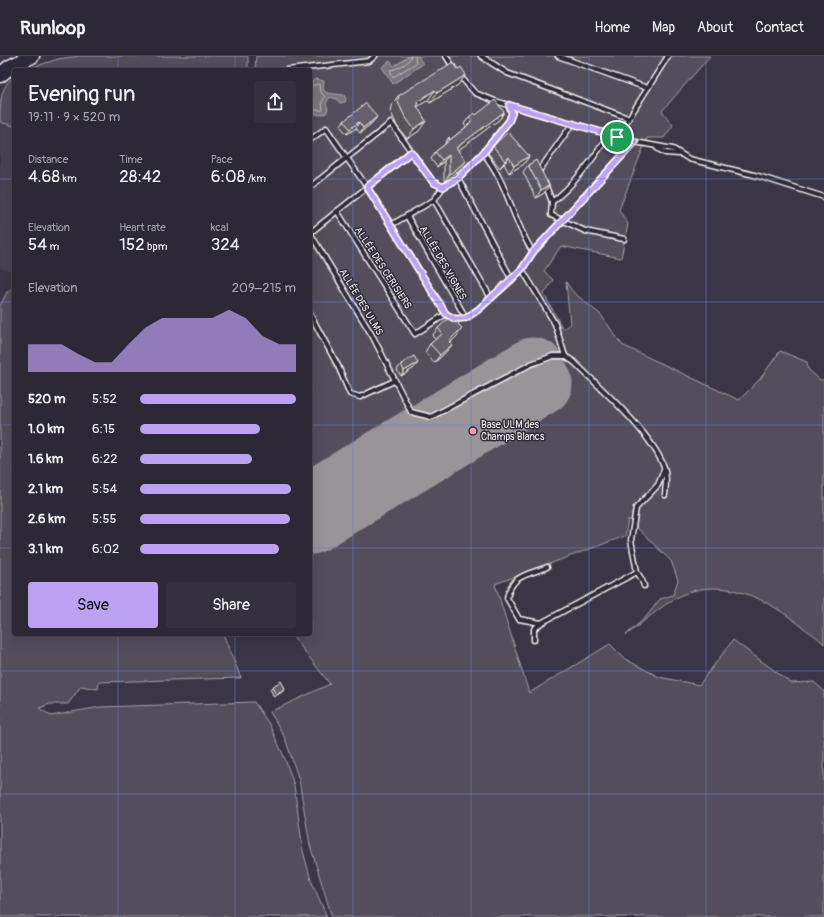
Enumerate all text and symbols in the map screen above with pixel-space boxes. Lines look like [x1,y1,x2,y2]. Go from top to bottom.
text: Runloop [20,16,85,40]
text: Home [595,19,630,36]
text: Map [652,19,675,36]
text: About [697,19,733,36]
text: Contact [755,19,804,36]
text: Evening run [28,80,136,108]
button: share [254,81,296,123]
text: 19:11 · 9 × 520 m [28,109,120,125]
pin [600,120,634,154]
icon: arrive [606,126,628,148]
text: Distance [28,153,68,166]
text: Time [119,153,142,166]
text: Pace [211,153,232,166]
text: 4.68 [28,166,60,187]
text: 28:42 [119,166,161,187]
text: 6:08 [211,166,245,187]
text: km [60,172,77,185]
text: /km [245,172,266,185]
text: Elevation [28,221,70,234]
text: Heart rate [119,221,166,234]
text: kcal [211,221,229,234]
street label: ALLÉE DES VIGNES [417,223,470,302]
street label: ALLÉE DES CERISIERS [352,224,415,312]
text: 54 [28,234,47,255]
text: 152 [119,234,145,255]
text: 324 [211,234,240,255]
text: m [47,240,59,253]
text: bpm [145,240,167,253]
street label: ALLÉE DES ULMS [336,266,387,338]
text: Elevation [28,280,78,296]
text: 209–215 m [232,280,296,296]
text: 520 m [28,391,66,407]
text: 5:52 [92,391,117,407]
place label: Base ULM des Champs Blancs [481,419,545,443]
text: 1.0 km [28,421,65,437]
text: 6:15 [92,421,115,437]
marker: Base ULM des Champs Blancs [468,426,478,436]
text: 1.6 km [28,451,63,467]
text: 6:22 [92,451,118,467]
text: 2.1 km [28,481,63,497]
text: 5:54 [92,481,117,497]
text: 2.6 km [28,511,65,527]
text: 5:55 [92,511,117,527]
text: 3.1 km [28,541,63,557]
text: 6:02 [92,541,119,557]
button: Save [28,582,158,628]
button: Share [166,582,296,628]

